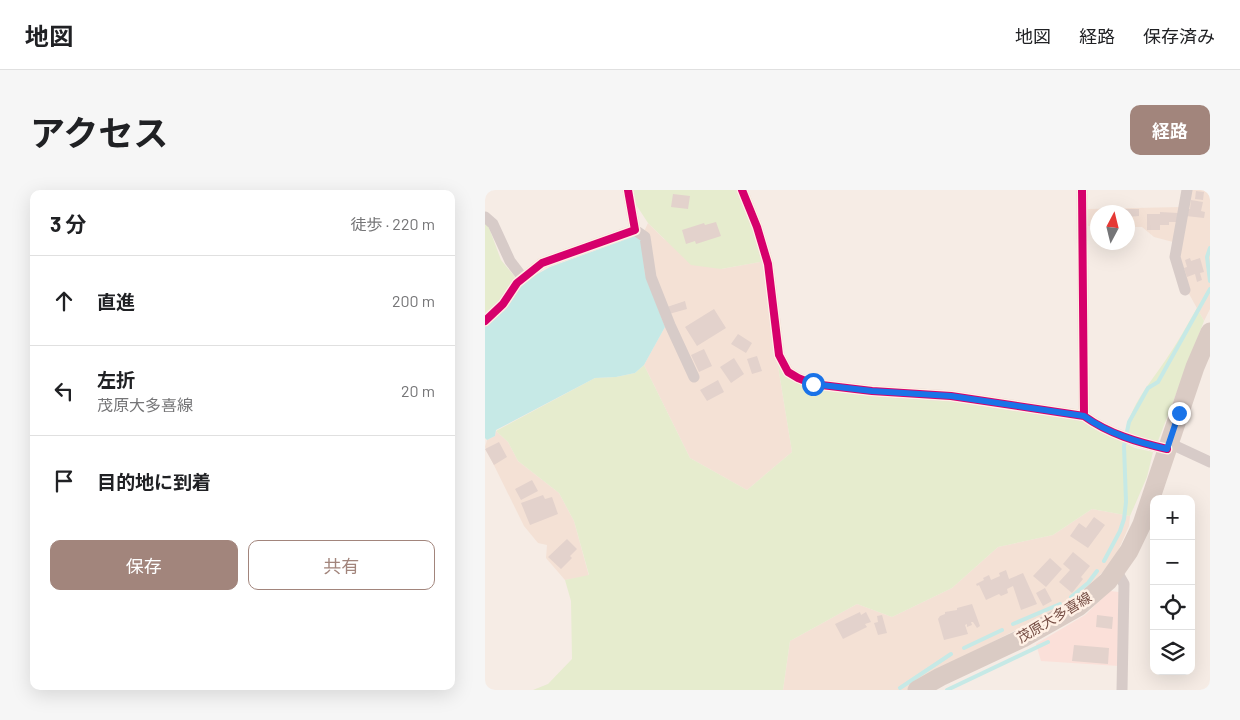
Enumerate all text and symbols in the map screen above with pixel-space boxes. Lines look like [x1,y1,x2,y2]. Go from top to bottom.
text: 地図 [25,21,73,50]
text: 地図 [1015,25,1051,47]
text: 経路 [1079,25,1115,47]
text: 保存済み [1143,25,1215,47]
button: 経路 [1130,105,1210,155]
text: アクセス [30,111,168,153]
north arrow [1090,205,1135,250]
text: 3 分 [50,211,87,236]
text: 徒歩 · 220 m [351,214,435,233]
icon: ahead [50,287,78,315]
text: 直進 [97,290,135,313]
text: 200 m [392,291,435,310]
text: 左折 [97,368,135,391]
route start [802,373,825,396]
icon: left [50,377,78,405]
text: 20 m [401,381,435,400]
text: 茂原大多喜線 [97,395,193,414]
route end [1168,402,1191,425]
icon: arrive [50,467,78,495]
text: 目的地に到着 [97,470,211,493]
map controls [1150,495,1195,675]
button: + [1150,495,1195,540]
button: 保存 [50,540,238,590]
button: 共有 [248,540,435,590]
button: − [1150,540,1195,585]
button: locate [1150,585,1195,630]
street label: 茂原大多喜線 [1014,588,1094,646]
button: layers [1150,630,1195,675]

